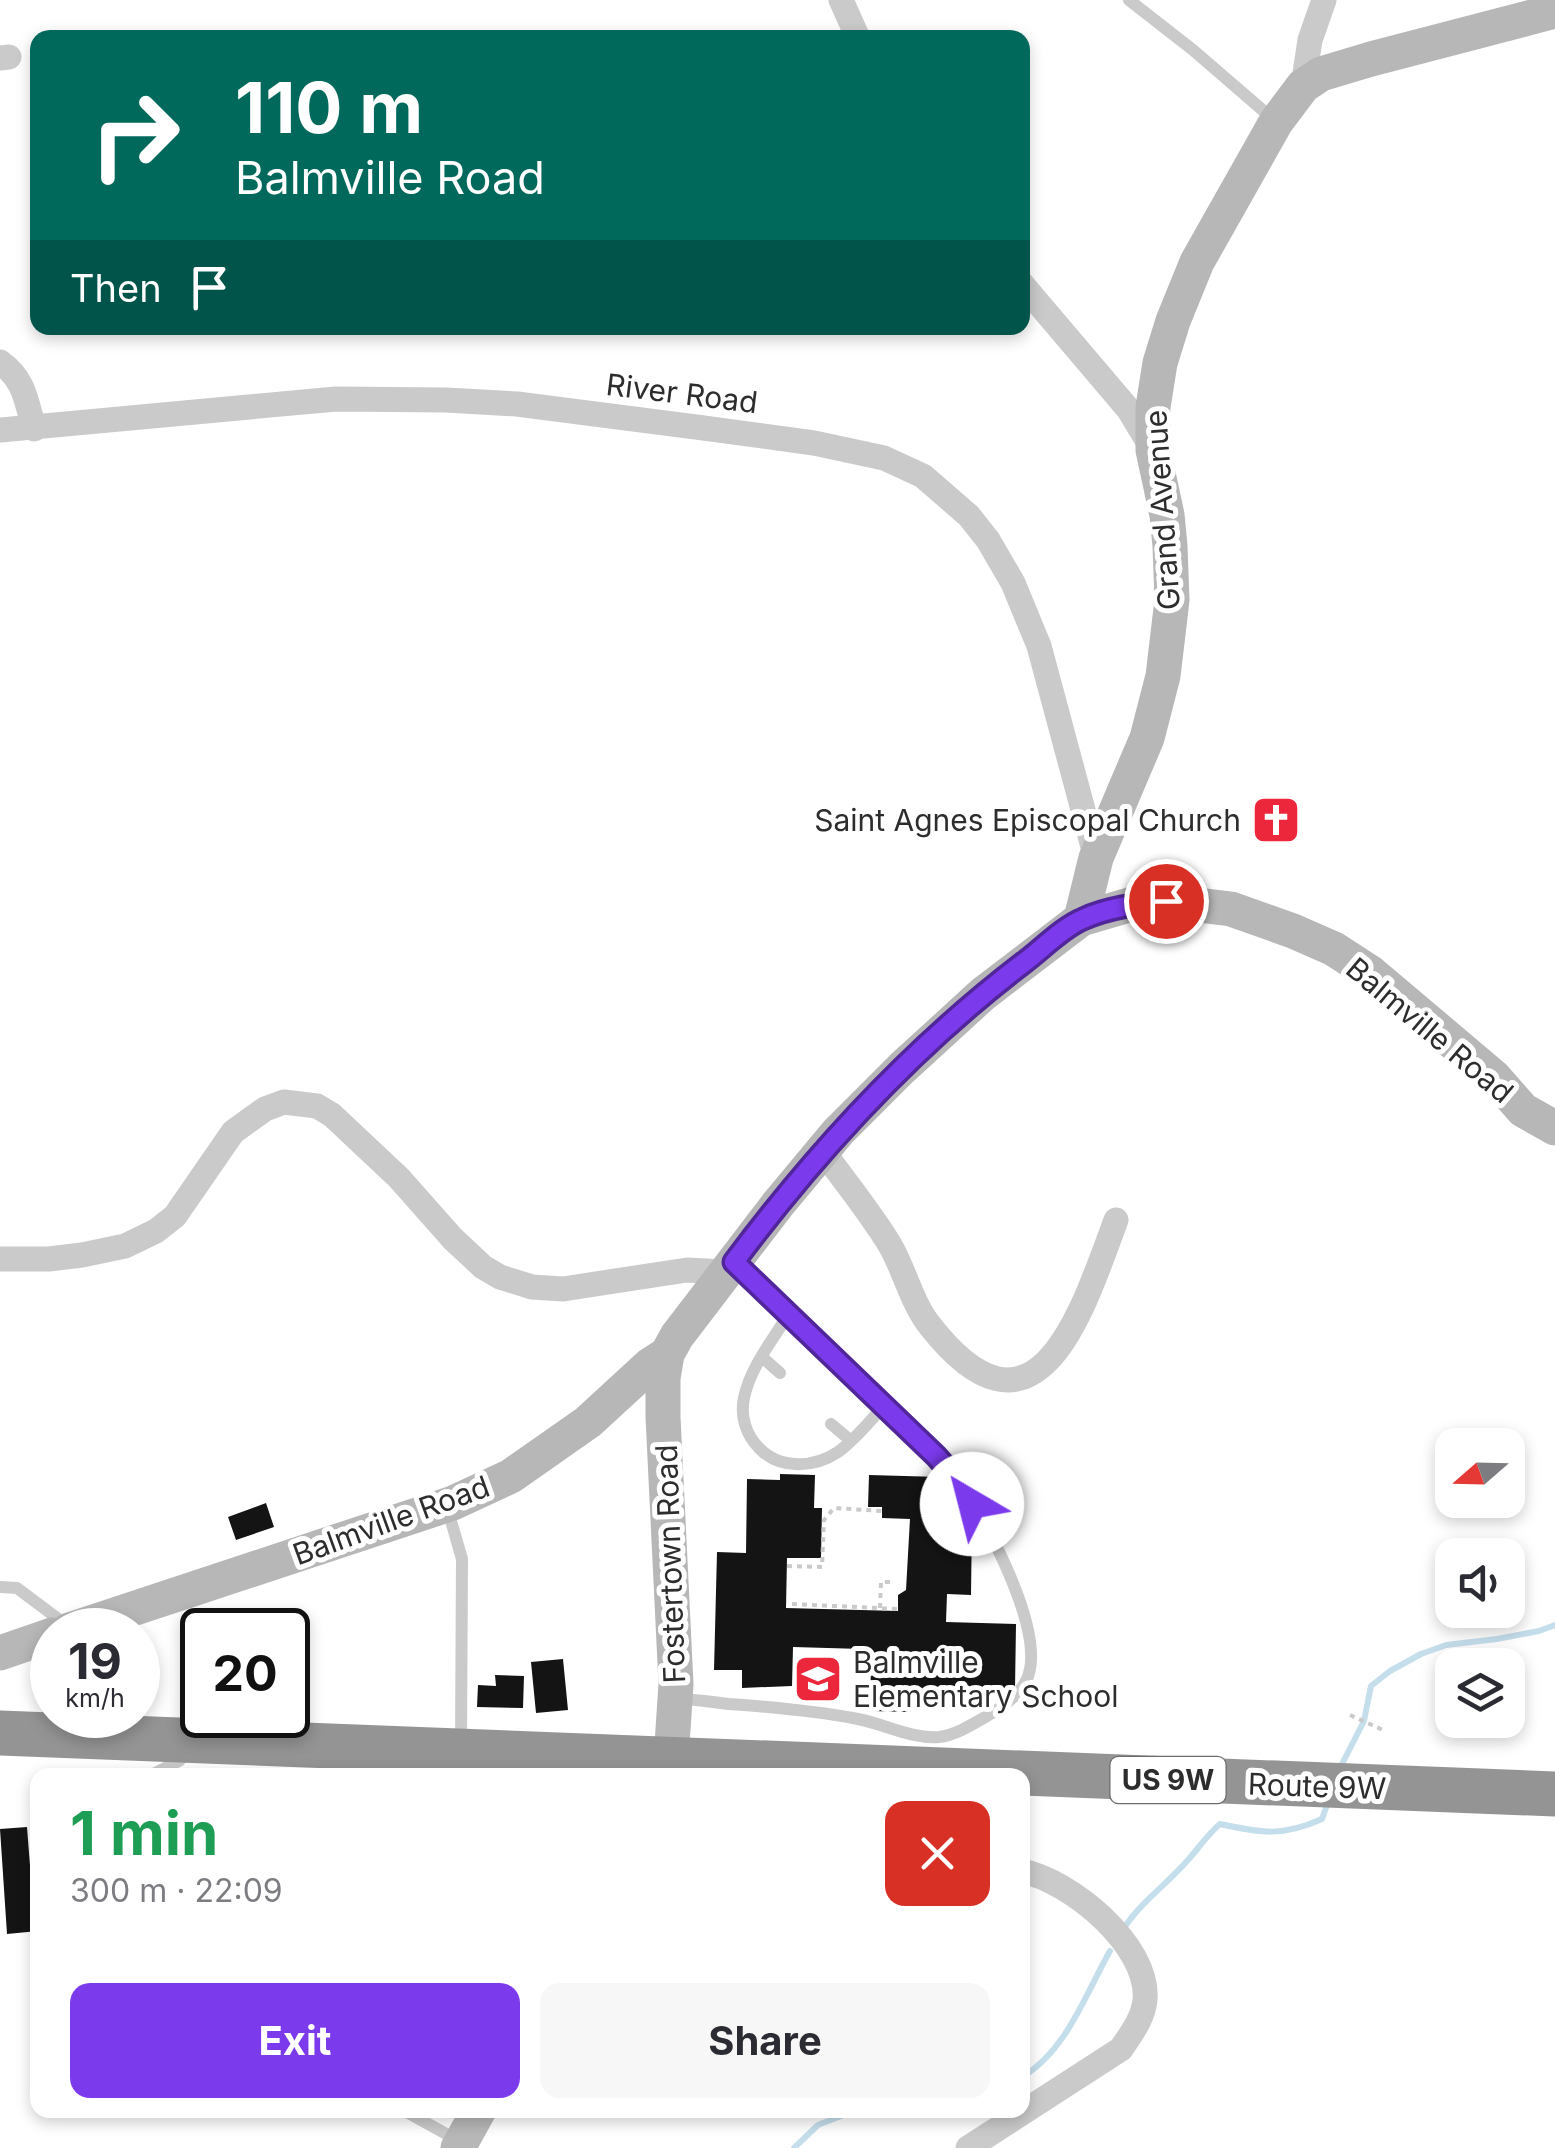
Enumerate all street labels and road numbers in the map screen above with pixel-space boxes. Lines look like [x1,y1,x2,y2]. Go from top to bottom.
street label: River Road [604,366,760,420]
street label: Grand Avenue [1137,409,1187,611]
street label: Balmville Road [1339,950,1521,1110]
street label: Fostertown Road [648,1444,692,1684]
street label: Balmville Road [288,1468,494,1572]
road number: US 9W [1110,1757,1226,1803]
street label: Route 9W [1247,1766,1387,1806]

